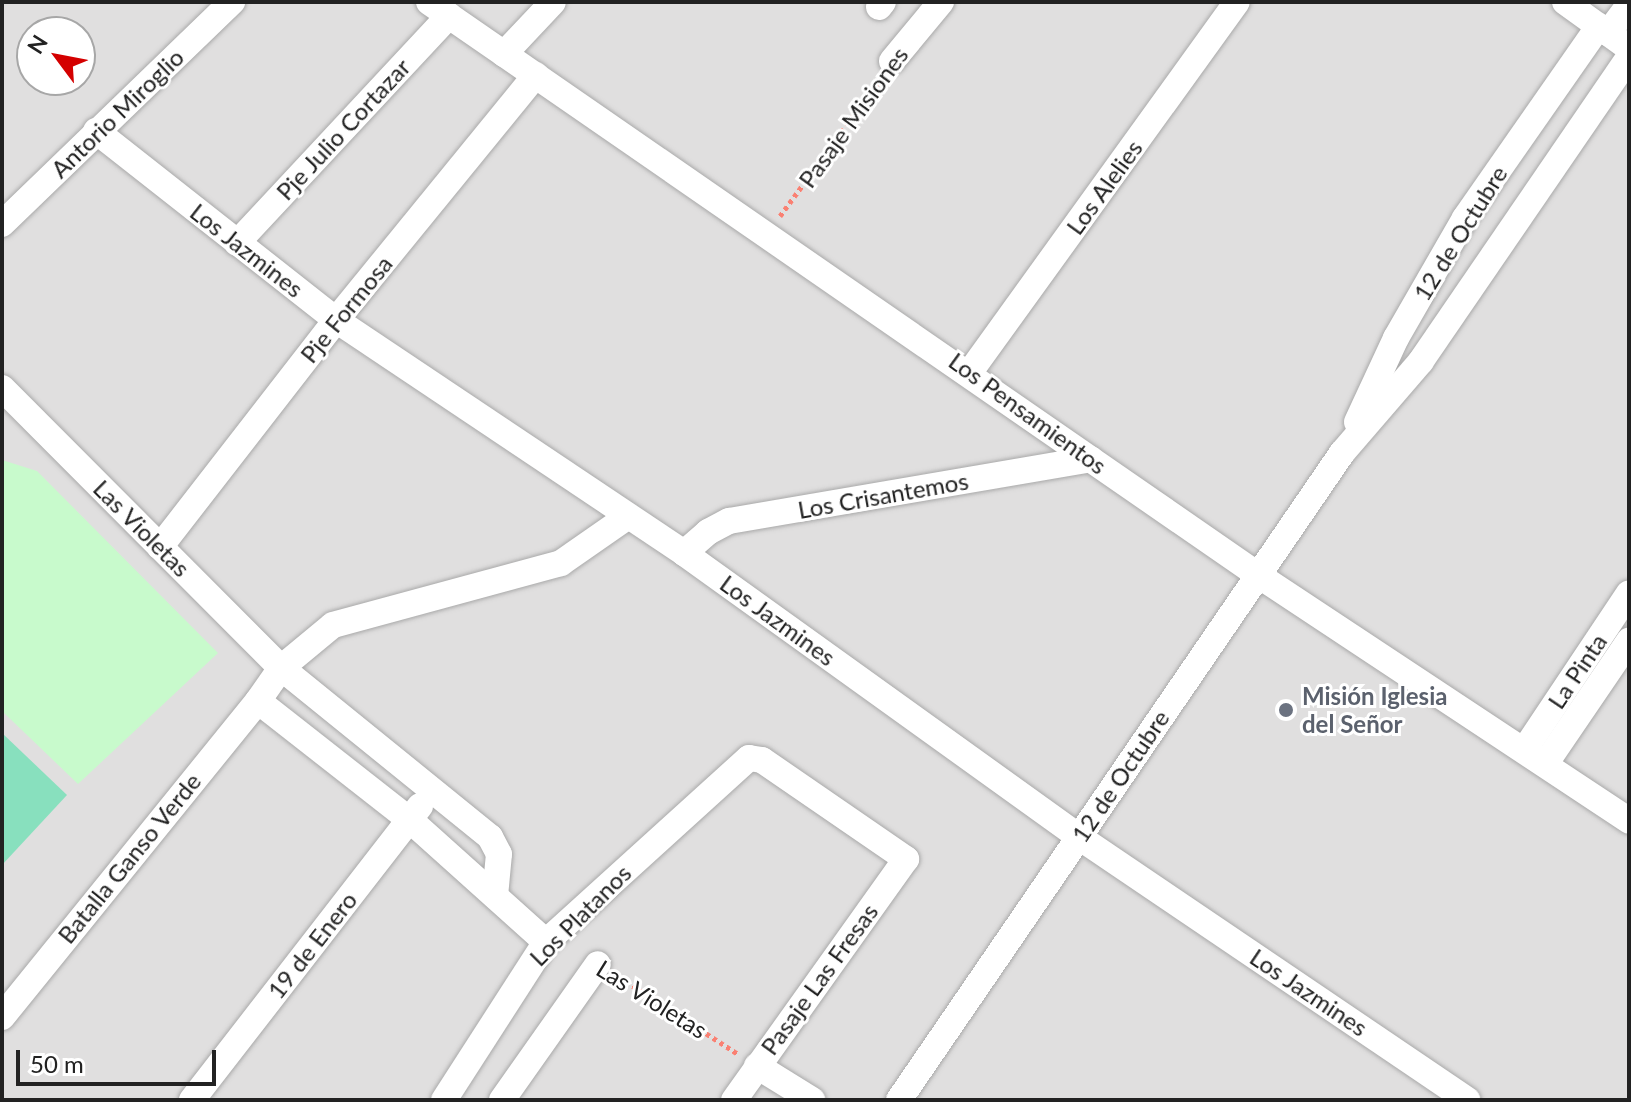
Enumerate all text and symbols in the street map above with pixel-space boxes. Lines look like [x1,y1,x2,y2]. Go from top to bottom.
north arrow [16,16,96,96]
text: N [21,30,53,58]
street label: Pasaje Misiones [792,41,914,193]
street label: Antorio Miroglio [45,43,189,183]
street label: Pje Julio Cortazar [270,52,416,206]
street label: Los Alelies [1060,134,1148,240]
street label: 12 de Octubre [1407,160,1513,306]
street label: Los Jazmines [185,197,309,303]
street label: Pje Formosa [294,250,398,368]
street label: Los Pensamientos [944,346,1112,480]
street label: Los Crisantemos [796,466,970,524]
street label: Las Violetas [87,473,197,583]
street label: Los Jazmines [715,568,841,672]
street label: La Pinta [1542,628,1612,714]
place label: Misión Iglesia del Señor [1302,682,1447,738]
marker: Misión Iglesia del Señor [1277,701,1295,719]
street label: 12 de Octubre [1065,704,1175,848]
street label: Batalla Ganso Verde [51,767,207,949]
street label: Los Platanos [523,858,637,972]
street label: 19 de Enero [261,886,363,1004]
street label: Pasaje Las Fresas [755,898,883,1060]
street label: Los Jazmines [1245,942,1373,1042]
street label: Las Violetas [591,954,713,1044]
scale bar [20,1034,220,1084]
text: 50 m [30,1049,84,1078]

